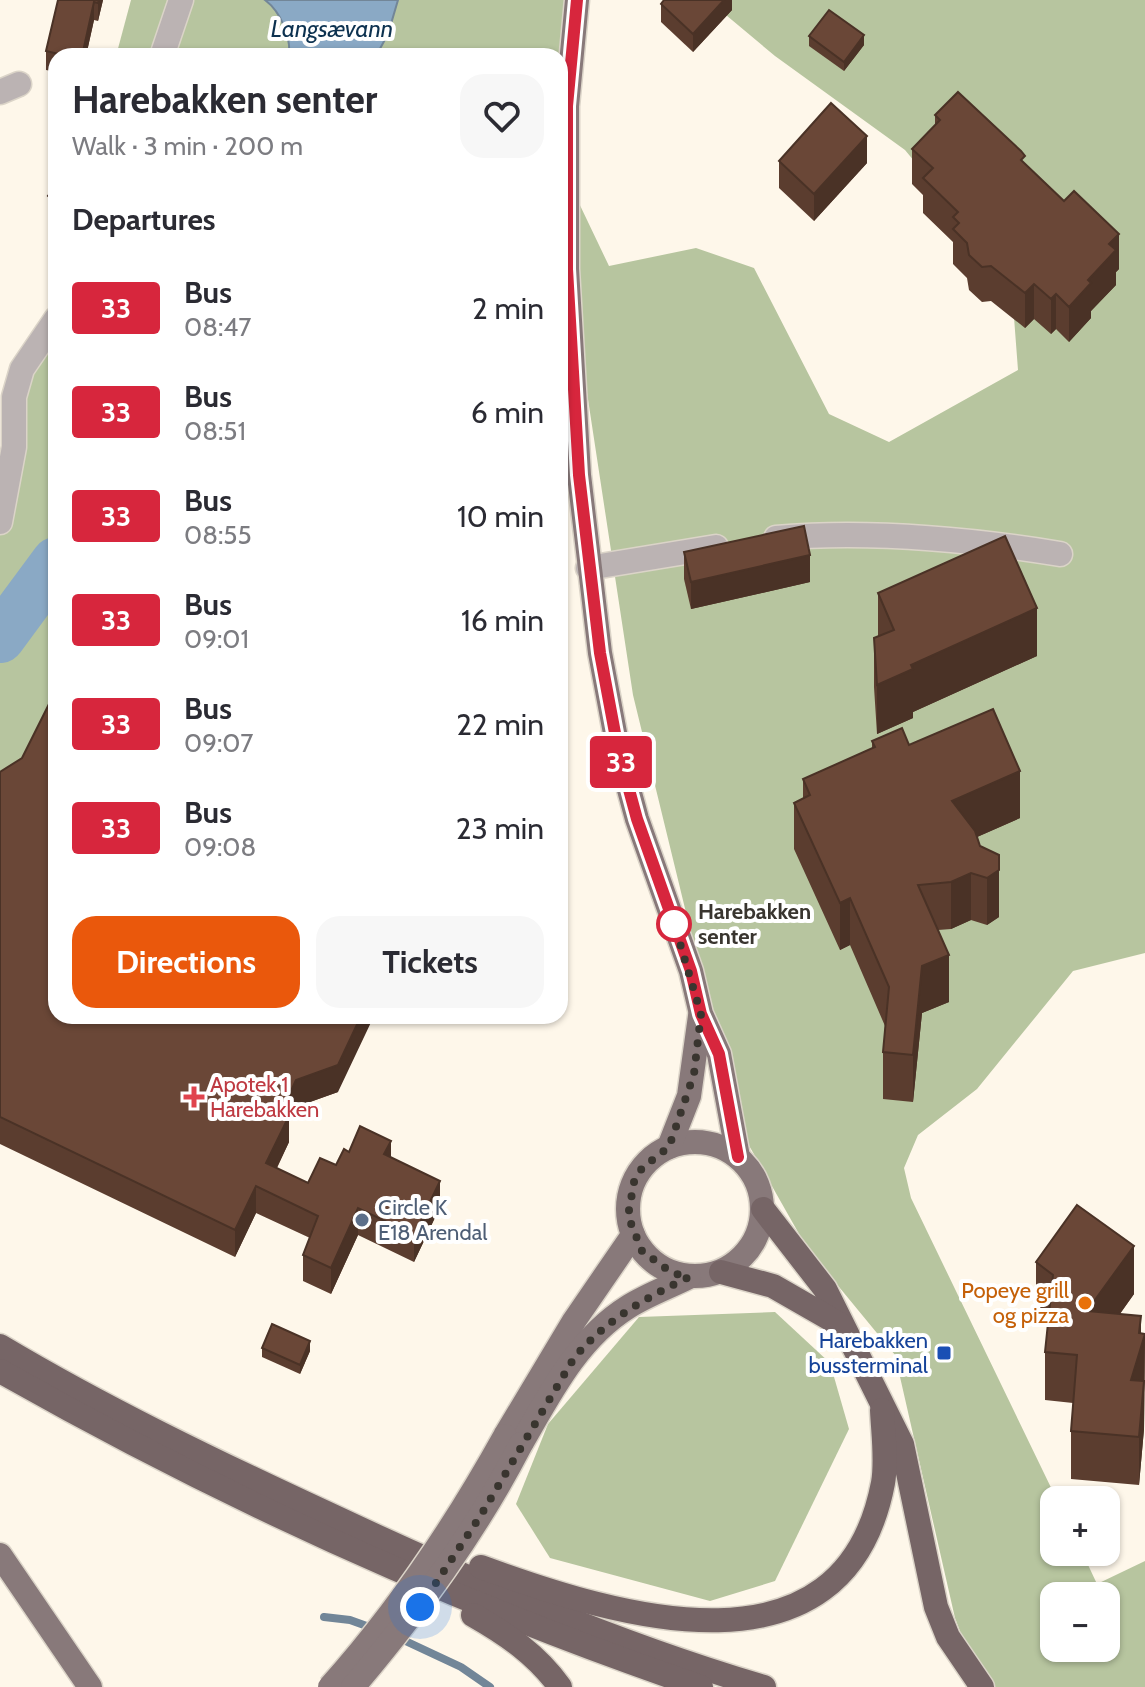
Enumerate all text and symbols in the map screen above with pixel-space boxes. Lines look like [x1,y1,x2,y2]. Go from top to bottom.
water label: Langsævann [271,14,393,43]
button: heart [460,74,544,158]
text: Harebakken senter [72,76,377,123]
text: Walk · 3 min · 200 m [72,130,303,162]
text: Departures [72,201,216,238]
text: Bus [184,274,232,311]
text: 2 min [472,290,544,327]
text: 33 [101,291,131,325]
text: 08:47 [184,311,251,343]
text: Bus [184,378,232,415]
text: 6 min [471,394,544,431]
text: 33 [101,395,131,429]
text: 08:51 [184,415,246,447]
text: Bus [184,482,232,519]
text: 10 min [457,498,544,535]
text: 33 [101,499,131,533]
text: 08:55 [184,519,251,551]
text: Bus [184,586,232,623]
text: 16 min [461,602,544,639]
text: 33 [101,603,131,637]
text: 09:01 [184,623,249,655]
text: Bus [184,690,232,727]
text: 22 min [456,706,544,743]
text: 33 [101,707,131,741]
text: 09:07 [184,727,253,759]
line badge: 33 [585,736,657,788]
text: 33 [606,745,636,779]
text: Bus [184,794,232,831]
text: 23 min [456,810,544,847]
text: 33 [101,811,131,845]
text: 09:08 [184,831,256,863]
place label: Harebakken senter [698,898,811,950]
marker: Harebakken senter [657,907,691,941]
button: Directions [72,916,300,1008]
button: Tickets [316,916,544,1008]
place label: Apotek 1 Harebakken [210,1071,319,1123]
marker: Apotek 1 Harebakken [185,1088,203,1106]
place label: Circle K E18 Arendal [378,1194,488,1246]
marker: Circle K E18 Arendal [353,1211,371,1229]
place label: Popeye grill og pizza [961,1277,1070,1329]
marker: Popeye grill og pizza [1076,1294,1094,1312]
place label: Harebakken bussterminal [808,1327,929,1379]
marker: Harebakken bussterminal [935,1344,953,1362]
map controls [1040,1486,1120,1662]
button: + [1040,1486,1120,1566]
button: − [1040,1582,1120,1662]
your location [400,1587,440,1627]

